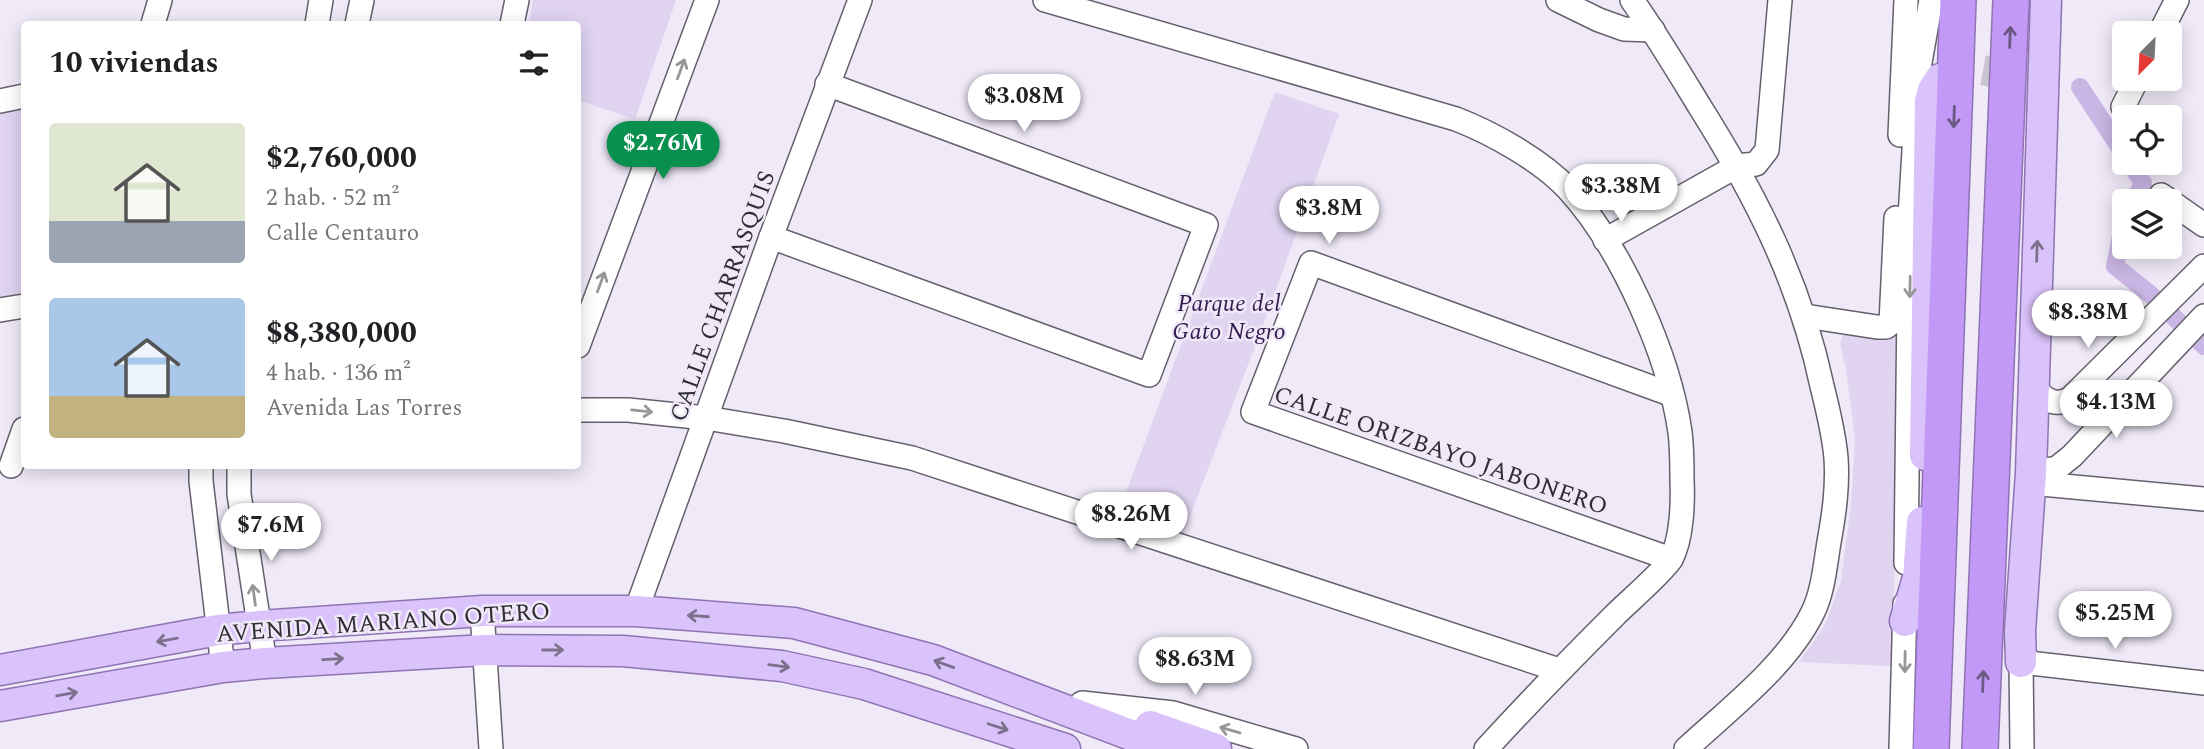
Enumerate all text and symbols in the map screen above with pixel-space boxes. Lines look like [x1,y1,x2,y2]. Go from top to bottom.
north arrow [2112,21,2182,91]
map controls [2112,21,2182,259]
one-way arrow [2003,26,2017,49]
text: 10 viviendas [49,40,219,86]
icon: filters [515,44,553,82]
one-way arrow [676,59,688,81]
pin: $3.08M [967,74,1081,134]
text: $3.08M [984,79,1064,114]
one-way arrow [1947,105,1960,128]
button: locate [2112,105,2182,175]
pin: $2.76M [606,122,720,181]
text: $2.76M [623,126,703,161]
text: $2,760,000 [266,135,417,181]
icon: home [105,151,189,235]
pin: $3.38M [1564,164,1678,224]
street label: CALLE CHARRASQUIS [661,166,785,427]
text: $3.38M [1581,169,1661,204]
text: 2 hab. · 52 m² [266,181,399,216]
pin: $3.8M [1280,187,1378,246]
button: layers [2112,189,2182,259]
text: $3.8M [1295,191,1363,226]
text: Calle Centauro [266,216,419,251]
one-way arrow [2031,240,2044,263]
one-way arrow [596,272,609,294]
one-way arrow [1903,276,1916,299]
park label: Parque del Gato Negro [1172,286,1286,350]
pin: $8.38M [2031,290,2145,350]
text: $8.38M [2048,295,2128,330]
text: $8,380,000 [266,310,417,356]
icon: home [105,326,189,410]
text: 4 hab. · 136 m² [266,356,411,391]
street label: CALLE ORIZBAYO JABONERO [1269,377,1612,525]
pin: $4.13M [2059,380,2173,440]
text: $4.13M [2076,385,2156,420]
text: Avenida Las Torres [266,391,462,426]
one-way arrow [630,405,653,418]
pin: $8.26M [1074,492,1188,552]
text: $8.26M [1091,497,1171,532]
pin: $7.6M [222,504,320,563]
text: $7.6M [237,508,305,543]
one-way arrow [247,585,260,607]
pin: $5.25M [2058,592,2172,651]
street label: AVENIDA MARIANO OTERO [215,593,551,653]
text: $5.25M [2075,596,2155,631]
one-way arrow [687,609,710,622]
one-way arrow [156,633,179,647]
pin: $8.63M [1138,638,1252,697]
text: $8.63M [1155,642,1235,677]
one-way arrow [541,643,564,657]
one-way arrow [1898,650,1912,673]
one-way arrow [321,652,344,665]
one-way arrow [933,657,955,670]
one-way arrow [768,660,790,673]
one-way arrow [1976,670,1989,693]
one-way arrow [55,687,78,700]
one-way arrow [987,722,1009,735]
one-way arrow [1220,722,1242,735]

